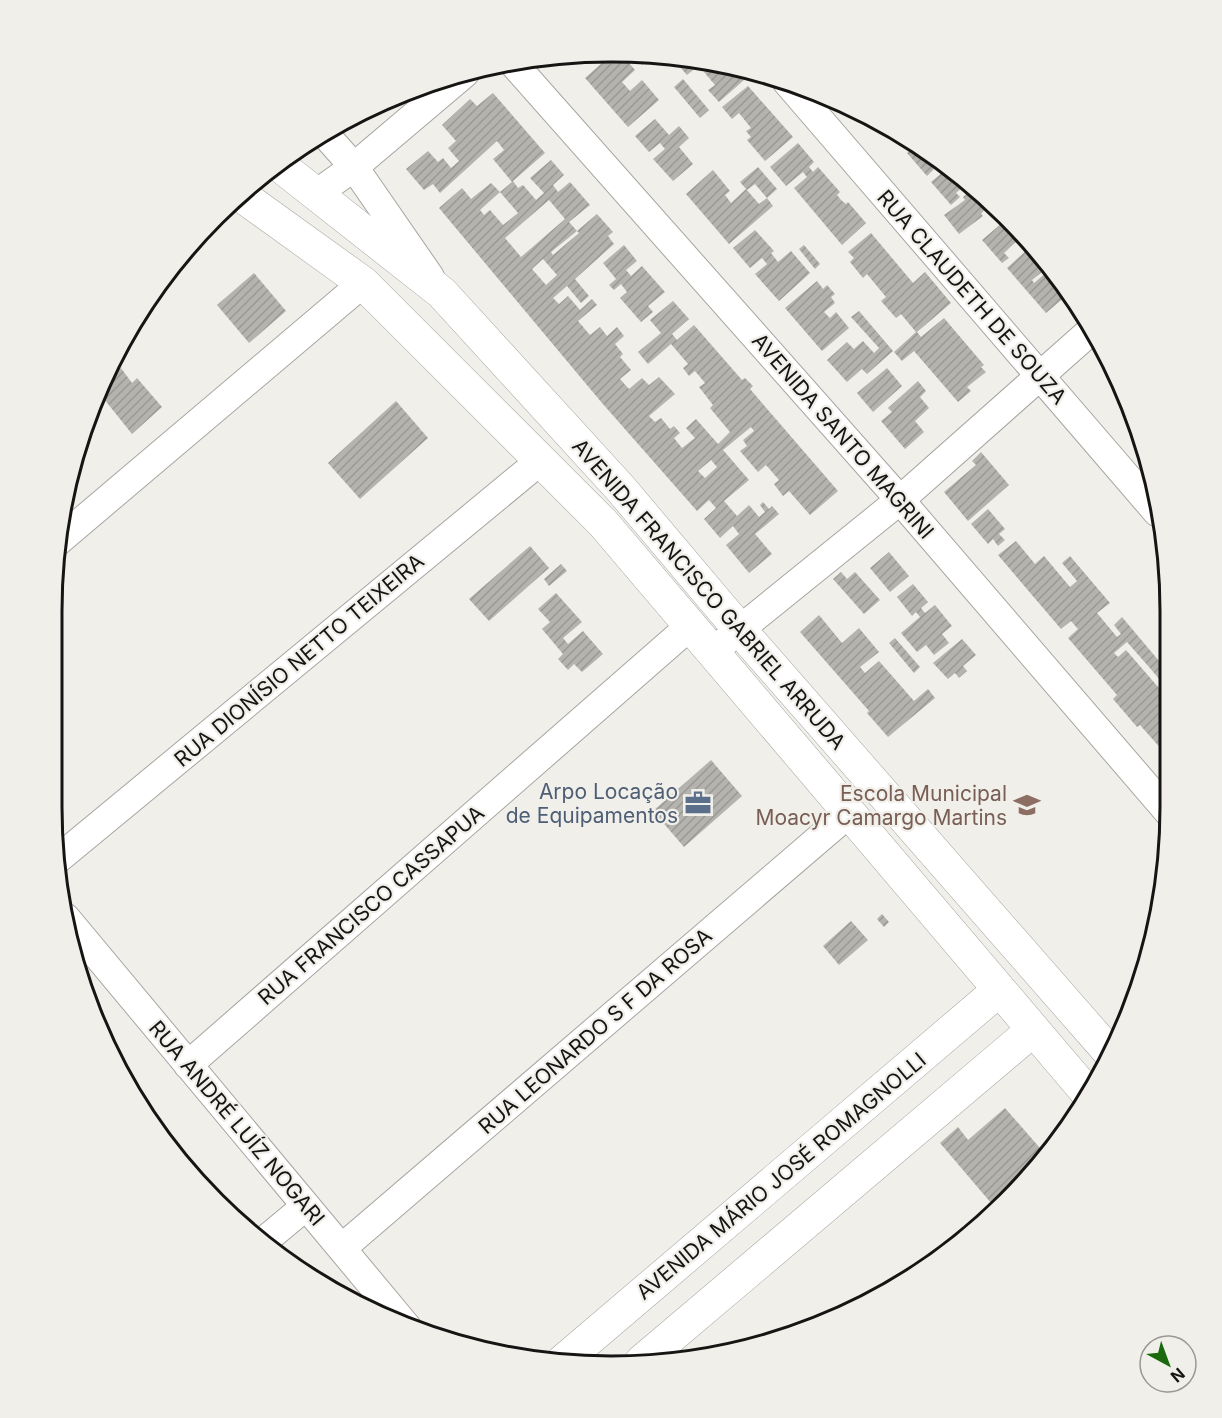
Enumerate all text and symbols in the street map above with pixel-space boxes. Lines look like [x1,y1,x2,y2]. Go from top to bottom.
street label: RUA CLAUDETH DE SOUZA [872,185,1072,409]
street label: AVENIDA SANTO MAGRINI [747,328,939,544]
street label: AVENIDA FRANCISCO GABRIEL ARRUDA [567,434,851,754]
street label: RUA DIONÍSIO NETTO TEIXEIRA [169,548,429,772]
place label: Arpo Locação de Equipamentos [506,779,678,828]
place label: Escola Municipal Moacyr Camargo Martins [756,781,1007,830]
office icon: Arpo Locação de Equipamentos [683,788,713,818]
school or university icon: Escola Municipal Moacyr Camargo Martins [1012,790,1042,820]
street label: RUA FRANCISCO CASSAPUA [253,800,489,1010]
street label: RUA LEONARDO S F DA ROSA [473,923,717,1139]
street label: RUA ANDRÉ LUÍZ NOGARI [144,1015,331,1230]
street label: AVENIDA MÁRIO JOSÉ ROMAGNOLLI [630,1047,931,1305]
north arrow [1138,1334,1198,1394]
text: N [1167,1364,1189,1387]

